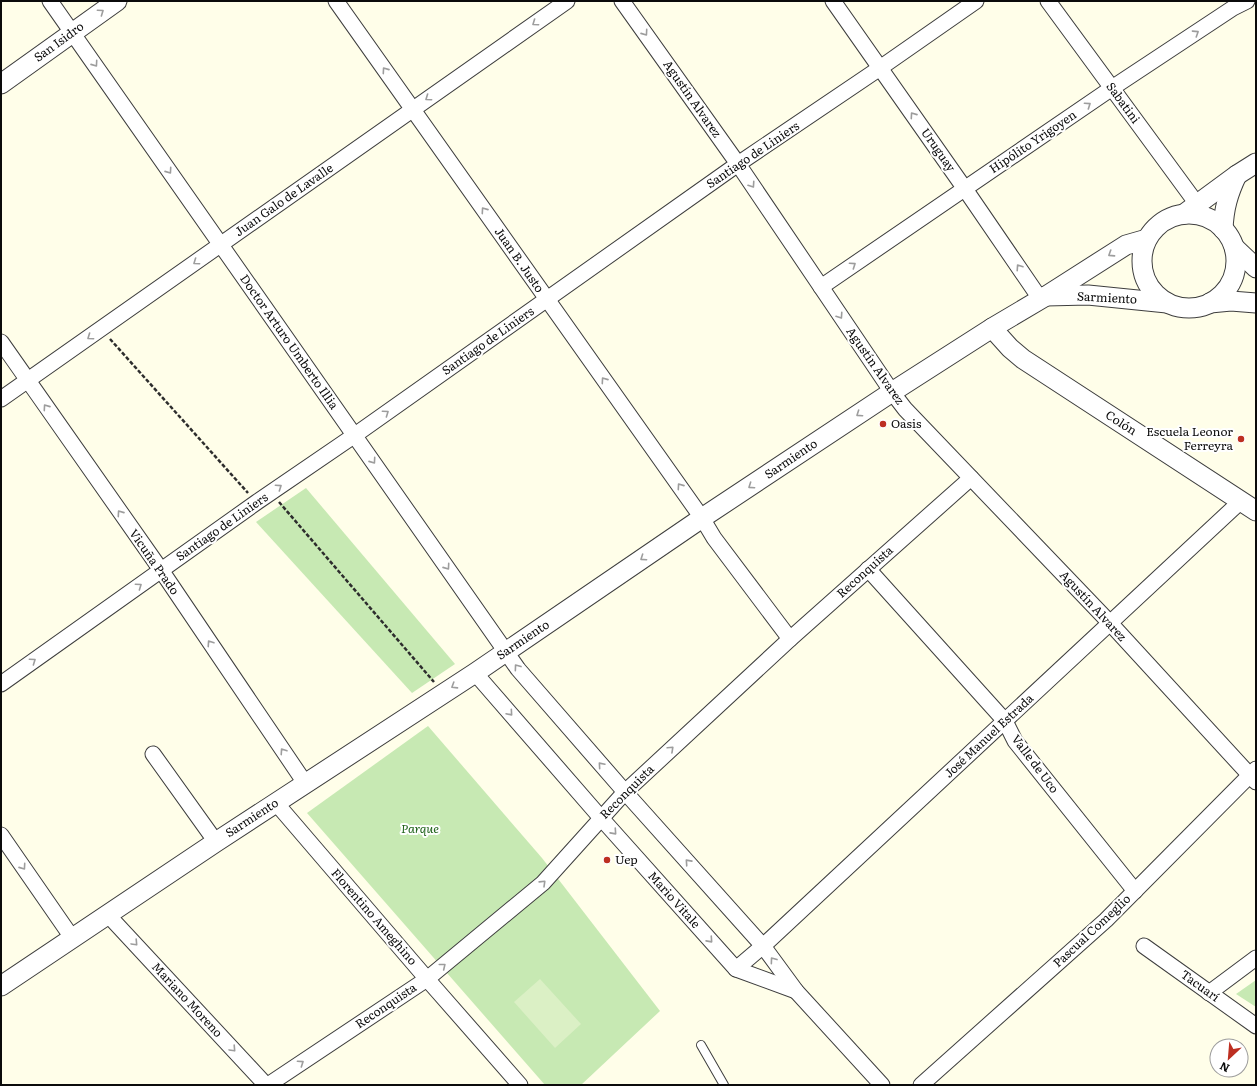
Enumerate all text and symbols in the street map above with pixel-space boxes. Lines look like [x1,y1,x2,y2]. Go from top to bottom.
one-way arrow [97,9,104,17]
street label: San Isidro [30,17,87,66]
one-way arrow [532,18,539,25]
one-way arrow [640,28,647,35]
one-way arrow [1192,30,1199,38]
street label: Agustín Alvarez [659,56,726,141]
one-way arrow [90,60,97,67]
one-way arrow [382,67,390,74]
street label: Sabatini [1103,78,1145,127]
one-way arrow [426,93,433,100]
one-way arrow [1084,102,1091,110]
street label: Hipólito Yrigoyen [985,105,1080,177]
one-way arrow [911,112,918,119]
street label: Santiago de Liniers [702,116,803,192]
street label: Uruguay [917,124,961,175]
street label: Juan Galo de Lavalle [231,158,336,240]
one-way arrow [164,167,172,174]
one-way arrow [747,180,754,187]
one-way arrow [482,208,489,215]
street label: Juan B. Justo [491,223,549,296]
one-way arrow [1109,250,1116,257]
one-way arrow [194,257,201,264]
one-way arrow [849,262,856,270]
one-way arrow [1017,265,1024,272]
street label: Doctor Arturo Umberto Illia [236,270,344,413]
street label: Sarmiento [1077,286,1138,308]
street label: Santiago de Liniers [438,301,538,379]
one-way arrow [835,311,842,318]
street label: Agustín Alvarez [842,323,909,408]
one-way arrow [87,332,94,340]
one-way arrow [601,377,609,384]
one-way arrow [44,404,51,411]
street label: Colón [1102,405,1141,439]
one-way arrow [856,409,863,417]
one-way arrow [382,411,389,418]
place label: Oasis [891,414,922,432]
marker: Oasis [878,419,888,429]
place label: Escuela Leonor Ferreyra [1146,422,1234,454]
street label: Sarmiento [760,434,820,482]
marker: Escuela Leonor Ferreyra [1236,434,1246,444]
one-way arrow [368,456,375,463]
one-way arrow [748,481,755,489]
one-way arrow [677,483,685,490]
one-way arrow [275,485,282,492]
street label: Santiago de Liniers [172,487,272,565]
one-way arrow [117,510,125,517]
street label: Vicuña Prado [125,525,184,598]
street label: Reconquista [832,541,897,602]
one-way arrow [640,553,647,561]
one-way arrow [442,563,450,570]
street label: Agustín Alvarez [1056,566,1131,645]
one-way arrow [134,584,141,591]
street label: Sarmiento [492,615,552,663]
one-way arrow [208,641,215,648]
one-way arrow [29,658,36,666]
one-way arrow [514,664,521,671]
one-way arrow [451,682,458,689]
street label: José Manuel Estrada [940,689,1037,782]
one-way arrow [505,709,512,716]
street label: Valle de Uco [1008,730,1064,796]
one-way arrow [666,746,674,754]
one-way arrow [280,748,288,755]
street label: Reconquista [595,760,658,823]
one-way arrow [599,762,606,770]
street label: Sarmiento [221,793,282,841]
park label: Parque [401,819,439,837]
one-way arrow [609,828,616,835]
place label: Uep [615,850,638,868]
marker: Uep [602,855,612,865]
one-way arrow [685,859,693,867]
one-way arrow [18,863,26,870]
street label: Florentino Ameghino [328,864,422,969]
street label: Mario Vitale [644,867,705,932]
one-way arrow [538,880,546,888]
street label: Pascual Comeglio [1049,890,1134,971]
one-way arrow [705,935,712,942]
one-way arrow [130,938,138,946]
one-way arrow [770,957,778,964]
street label: Mariano Moreno [148,958,227,1041]
one-way arrow [438,964,445,971]
street label: Tacuarí [1177,965,1224,1005]
street label: Reconquista [351,978,420,1032]
north arrow [1209,1038,1249,1078]
one-way arrow [228,1044,235,1052]
text: N [1217,1059,1232,1077]
one-way arrow [297,1060,304,1068]

